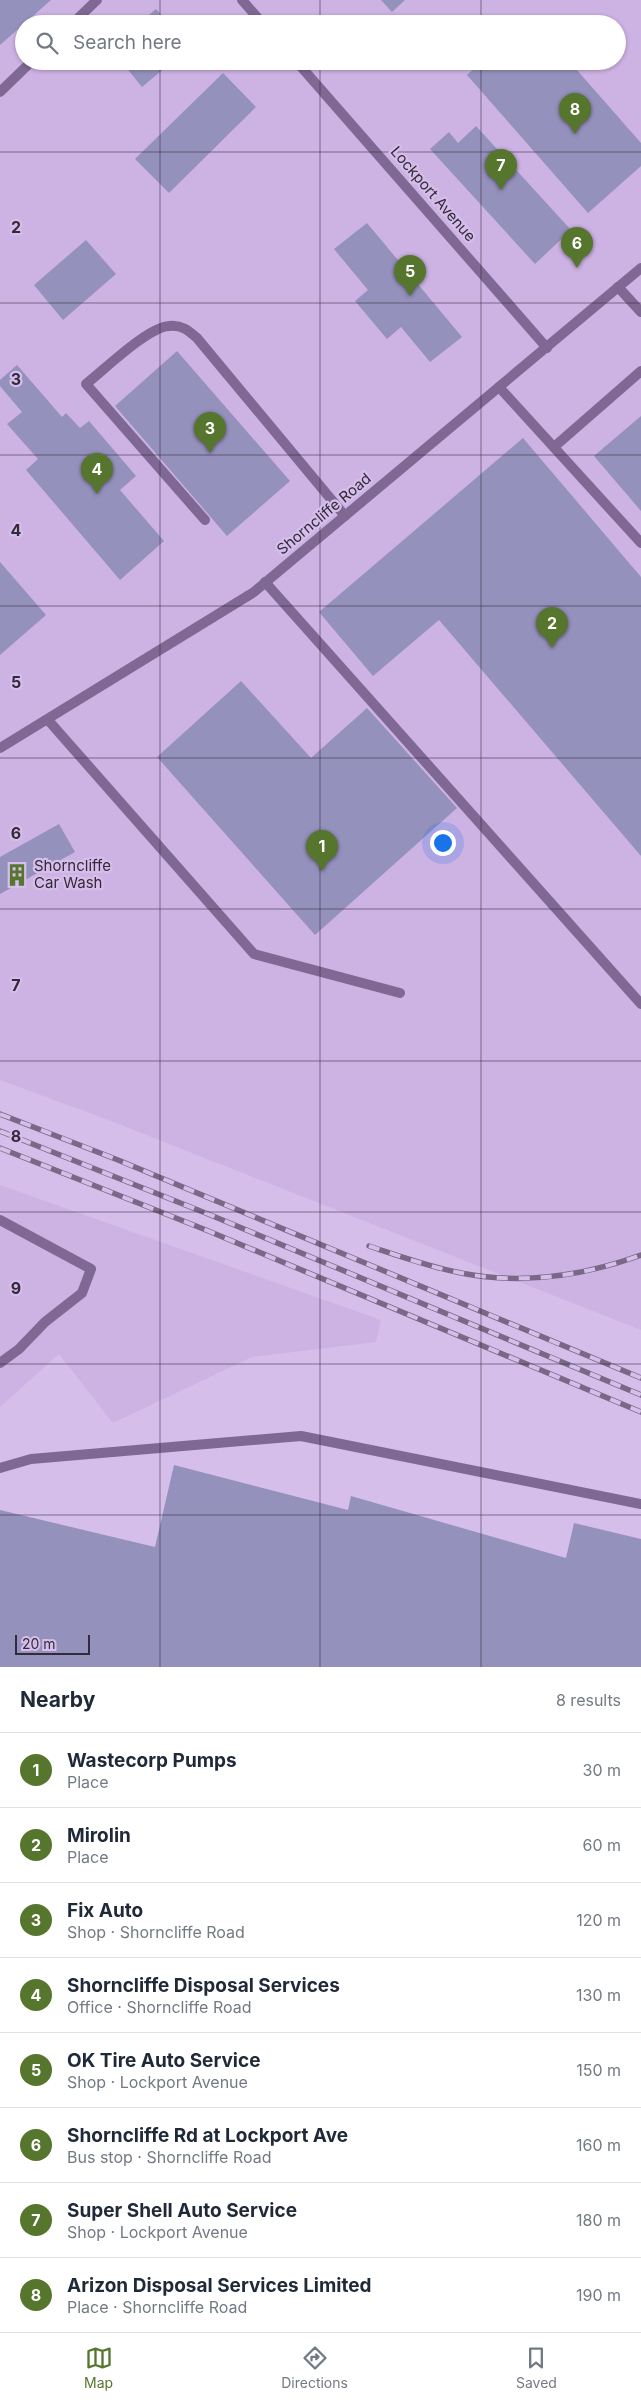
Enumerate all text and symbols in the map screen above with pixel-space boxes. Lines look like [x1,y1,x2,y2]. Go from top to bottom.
search box [15,15,626,70]
icon: search [33,29,61,57]
text: Search here [73,31,182,54]
pin: 8 [559,93,591,134]
street label: Lockport Avenue [387,142,480,245]
pin: 7 [485,149,517,190]
text: 2 [11,217,21,237]
pin: 6 [561,227,593,268]
pin: 5 [394,255,426,296]
text: 3 [11,369,21,389]
pin: 3 [194,412,226,453]
pin: 4 [81,453,113,494]
street label: Shorncliffe Road [273,469,375,559]
text: 4 [11,520,22,540]
pin: 2 [536,607,568,648]
text: 5 [11,672,21,692]
text: 6 [11,823,21,843]
pin: 1 [306,830,338,871]
your location [430,830,456,856]
place label: Shorncliffe Car Wash [34,856,111,892]
building icon: Shorncliffe Car Wash [4,862,30,888]
text: 7 [11,975,21,995]
text: 8 [11,1126,21,1146]
text: 9 [11,1278,21,1298]
scale bar [15,1632,90,1655]
text: 20 m [22,1635,56,1652]
text: Nearby [20,1687,95,1712]
text: 8 results [556,1690,621,1710]
text: Wastecorp Pumps [67,1749,237,1772]
text: 1 [33,1760,39,1780]
text: 30 m [583,1760,621,1780]
text: Place [67,1772,109,1792]
text: Mirolin [67,1824,131,1847]
text: 2 [31,1835,41,1855]
text: 60 m [582,1835,621,1855]
text: Place [67,1847,109,1867]
text: Fix Auto [67,1899,143,1922]
text: 3 [31,1910,41,1930]
text: 120 m [576,1910,621,1930]
text: Shop · Shorncliffe Road [67,1922,245,1942]
text: Shorncliffe Disposal Services [67,1974,340,1997]
text: 4 [31,1985,41,2005]
text: 130 m [576,1985,621,2005]
text: Office · Shorncliffe Road [67,1997,252,2017]
text: OK Tire Auto Service [67,2049,261,2072]
text: 5 [31,2060,41,2080]
text: 150 m [576,2060,621,2080]
text: Shop · Lockport Avenue [67,2072,248,2092]
text: Shorncliffe Rd at Lockport Ave [67,2124,348,2147]
text: 6 [31,2135,41,2155]
text: 160 m [576,2135,621,2155]
text: Bus stop · Shorncliffe Road [67,2147,272,2167]
text: Super Shell Auto Service [67,2199,297,2222]
text: 7 [31,2210,41,2230]
text: 180 m [576,2210,621,2230]
text: Shop · Lockport Avenue [67,2222,248,2242]
text: Arizon Disposal Services Limited [67,2274,372,2297]
text: 8 [31,2285,41,2305]
text: 190 m [576,2285,621,2305]
text: Place · Shorncliffe Road [67,2297,247,2317]
tab: Map [84,2344,113,2391]
tab: Directions [281,2344,348,2391]
tab: Saved [516,2344,557,2391]

